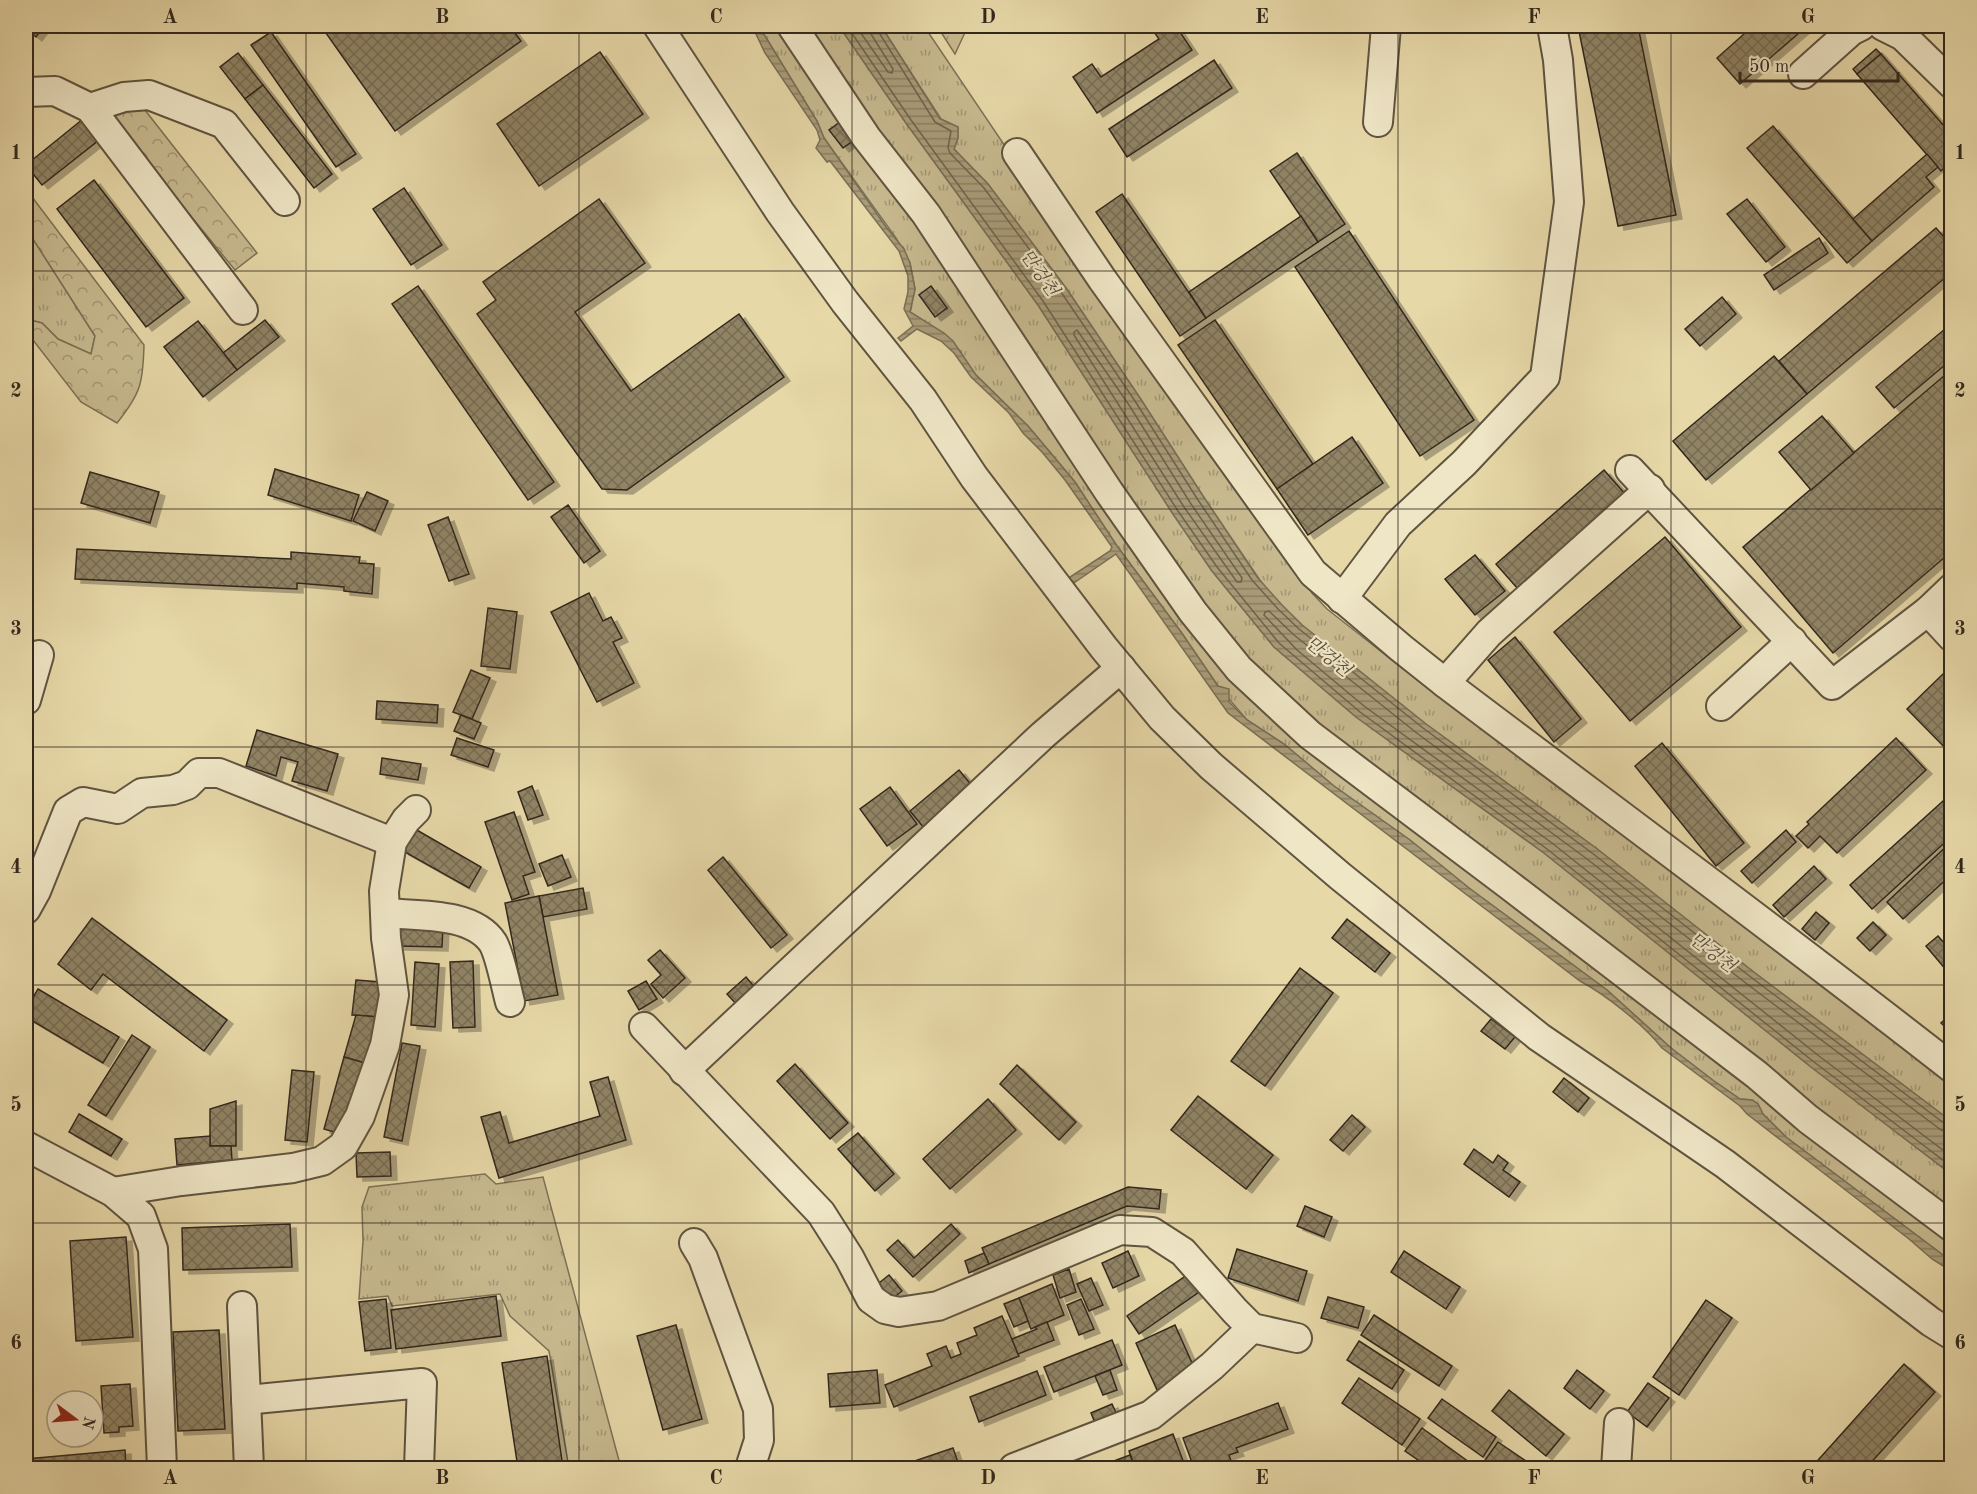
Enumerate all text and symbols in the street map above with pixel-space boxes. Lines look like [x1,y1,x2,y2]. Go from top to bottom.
text: A [162,8,178,28]
text: B [435,8,449,28]
text: C [709,8,723,28]
text: D [980,8,996,28]
text: E [1255,8,1269,28]
text: F [1527,8,1541,28]
text: G [1801,8,1815,28]
scale bar [1740,45,1898,83]
text: 50 m [1749,58,1789,76]
text: 1 [10,144,22,164]
text: 1 [1954,144,1966,164]
water label: 만겅천 [1017,245,1064,301]
text: 2 [10,382,22,402]
text: 2 [1954,382,1966,402]
text: 3 [10,620,22,640]
text: 3 [1954,620,1966,640]
water label: 만겅천 [1302,632,1356,681]
text: 4 [10,858,22,878]
text: 4 [1954,858,1966,878]
water label: 만겅천 [1686,929,1741,977]
text: 5 [10,1095,22,1116]
text: 5 [1954,1095,1966,1116]
text: 6 [10,1334,22,1354]
text: 6 [1954,1334,1966,1354]
north arrow [45,1389,105,1449]
text: N [78,1414,97,1431]
text: A [162,1469,178,1489]
text: B [435,1469,449,1489]
text: C [709,1469,723,1489]
text: D [980,1469,996,1489]
text: E [1255,1469,1269,1489]
text: F [1527,1469,1541,1489]
text: G [1801,1469,1815,1489]

